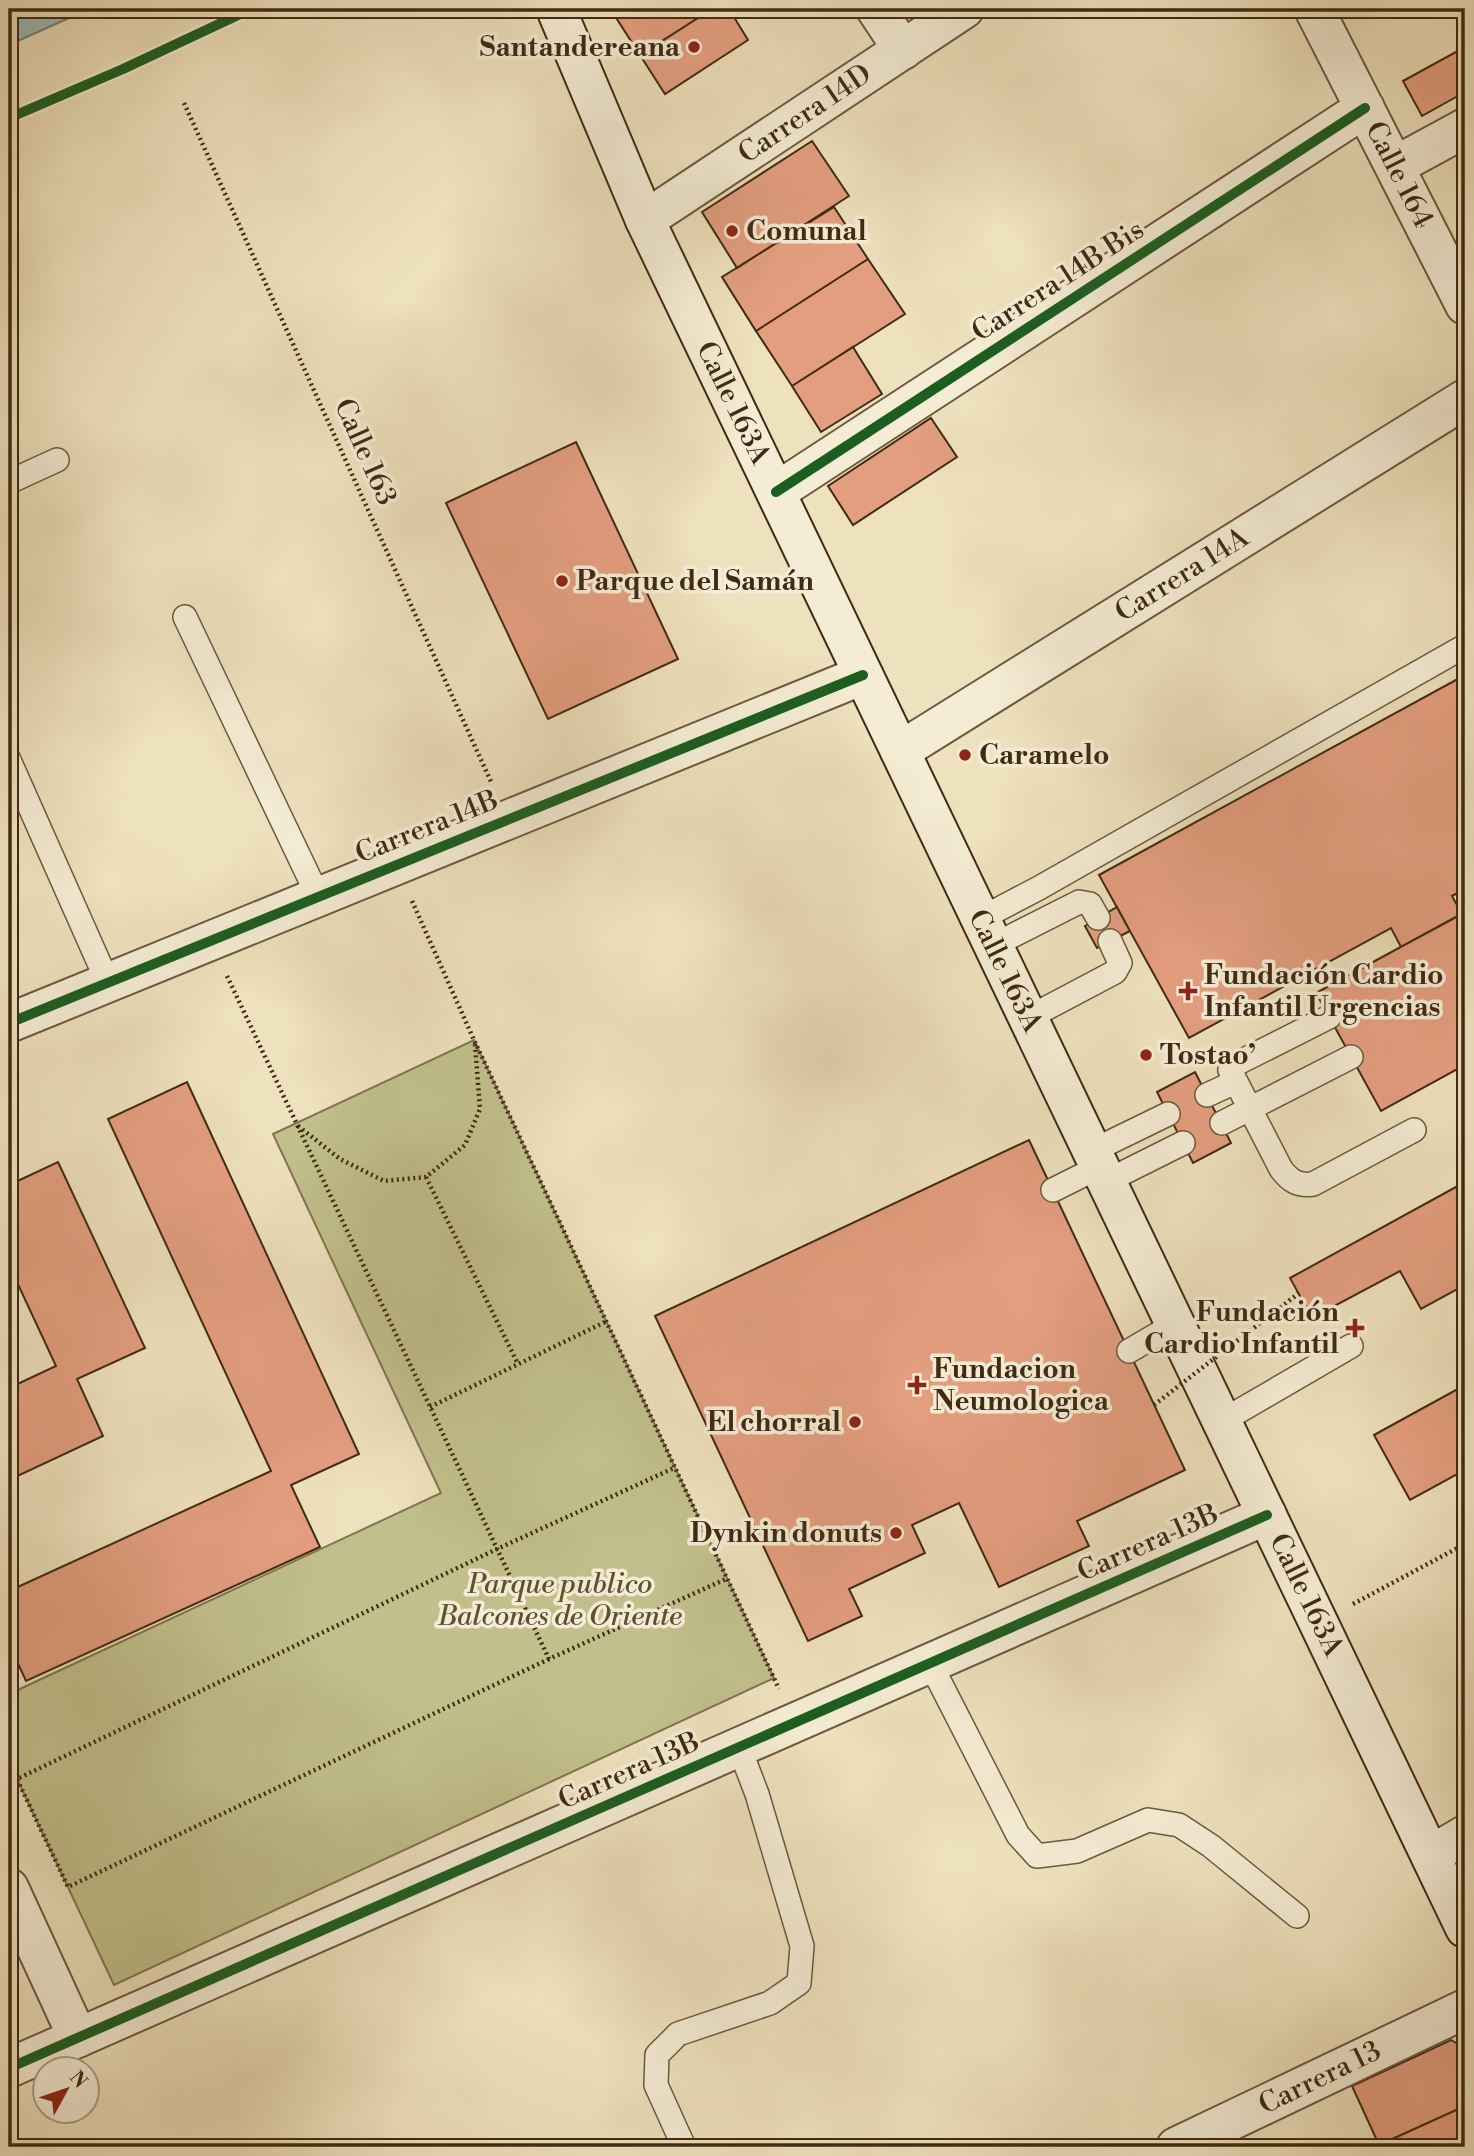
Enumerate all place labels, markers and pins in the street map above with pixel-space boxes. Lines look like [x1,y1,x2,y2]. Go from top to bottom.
place label: Santandereana [480,30,681,65]
marker: Santandereana [686,39,702,55]
place label: Comunal [746,214,867,249]
marker: Comunal [724,223,740,239]
place label: Parque del Samán [576,564,814,599]
marker: Parque del Samán [554,573,570,589]
place label: Caramelo [979,738,1109,773]
marker: Caramelo [957,747,973,763]
place label: Fundación Cardio Infantil Urgencias [1204,958,1444,1025]
marker: Fundación Cardio Infantil Urgencias [1178,981,1198,1001]
place label: Tostao’ [1160,1038,1257,1073]
marker: Tostao’ [1138,1047,1154,1063]
place label: Fundación Cardio Infantil [1144,1295,1339,1362]
marker: Fundación Cardio Infantil [1345,1318,1365,1338]
place label: Fundacion Neumologica [933,1352,1110,1419]
marker: Fundacion Neumologica [907,1375,927,1395]
place label: El chorral [707,1405,841,1440]
marker: El chorral [847,1414,863,1430]
place label: Dynkin donuts [690,1516,882,1551]
marker: Dynkin donuts [888,1525,904,1541]

